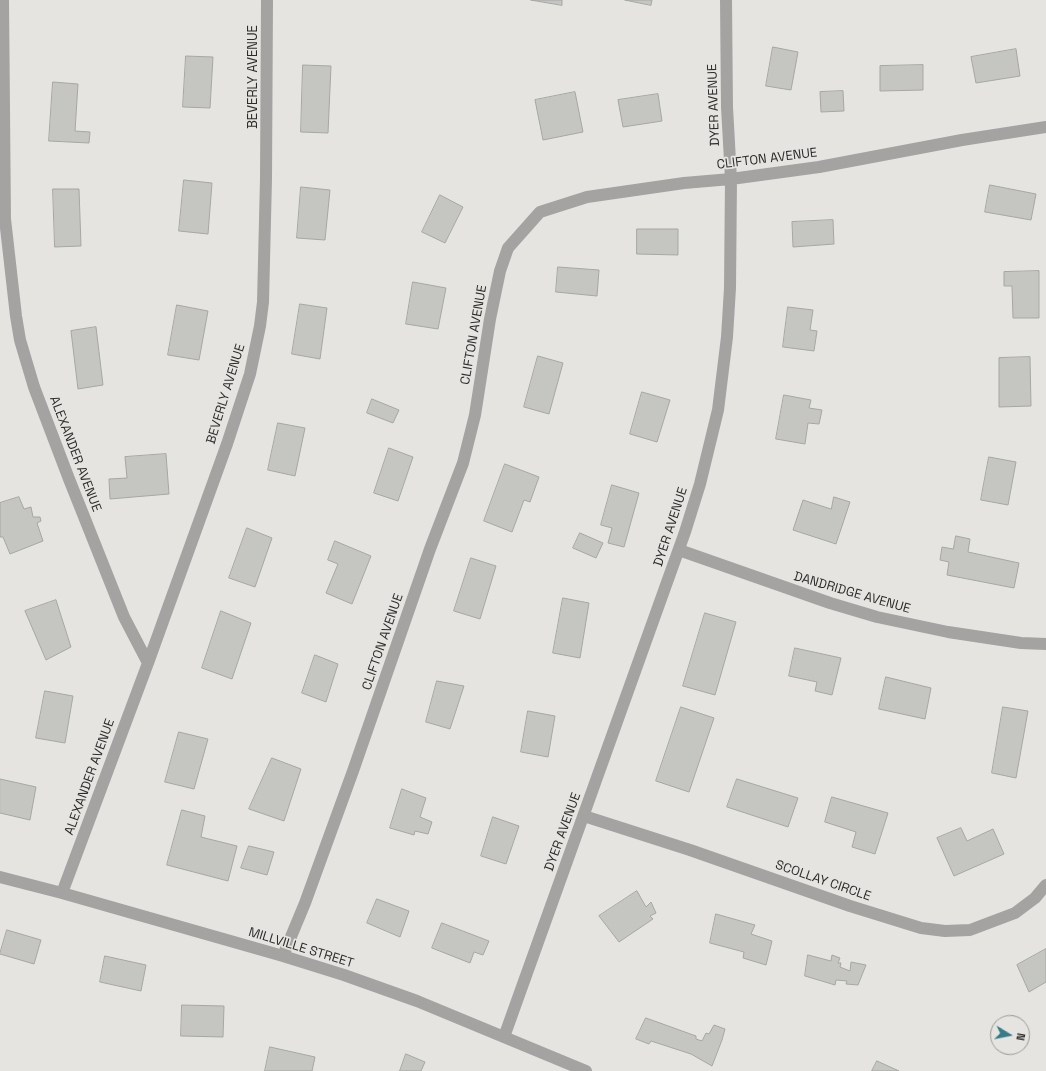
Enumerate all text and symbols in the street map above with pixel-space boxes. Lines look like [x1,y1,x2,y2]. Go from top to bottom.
street label: BEVERLY AVENUE [245,25,261,129]
street label: DYER AVENUE [705,63,723,147]
street label: CLIFTON AVENUE [716,145,818,173]
street label: CLIFTON AVENUE [458,284,490,386]
street label: BEVERLY AVENUE [203,342,249,446]
street label: ALEXANDER AVENUE [46,394,104,514]
street label: DYER AVENUE [651,485,691,569]
street label: DANDRIDGE AVENUE [792,569,912,617]
street label: CLIFTON AVENUE [359,592,407,692]
street label: ALEXANDER AVENUE [62,717,118,837]
street label: DYER AVENUE [542,791,584,873]
street label: SCOLLAY CIRCLE [773,857,873,905]
street label: MILLVILLE STREET [246,925,356,971]
north arrow [990,1015,1030,1055]
text: N [1013,1032,1028,1042]

